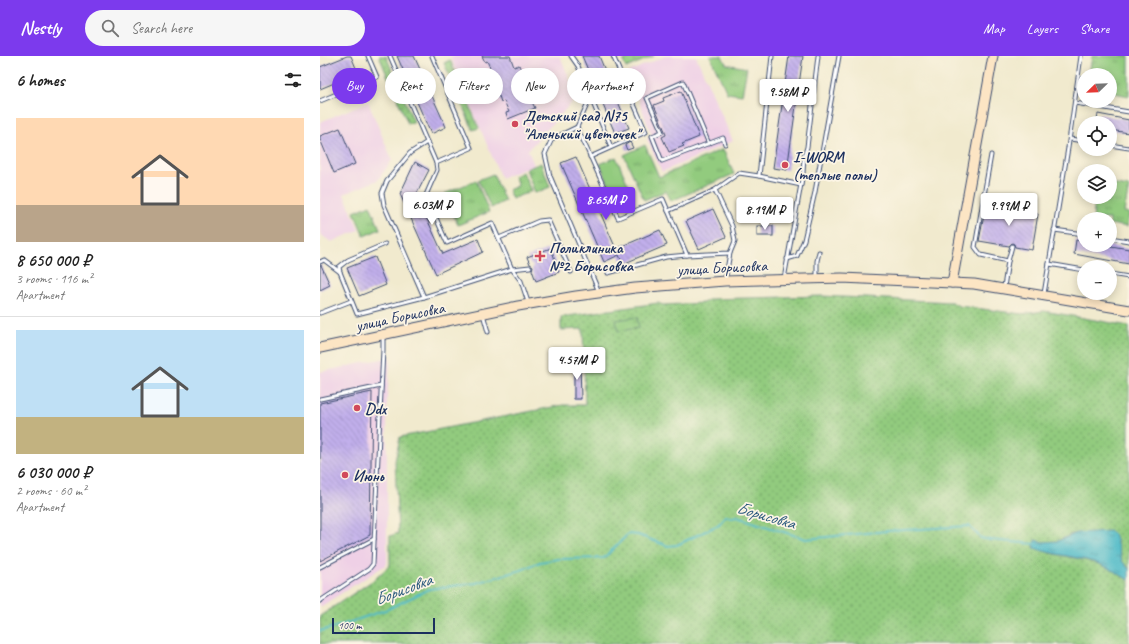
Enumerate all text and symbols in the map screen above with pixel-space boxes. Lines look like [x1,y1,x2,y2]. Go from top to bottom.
search box [85,10,365,46]
text: Nestly [20,16,61,40]
icon: search [99,17,121,39]
text: Search here [131,19,192,38]
text: Map [983,20,1005,37]
text: Layers [1027,20,1058,37]
text: Share [1080,20,1109,37]
chip: Buy [332,68,377,104]
chip: Rent [385,68,436,104]
chip: Filters [444,68,503,104]
chip: New [511,68,559,104]
chip: Apartment [567,68,646,104]
north arrow [1077,68,1117,108]
map controls [1077,68,1117,300]
icon: filters [282,69,304,91]
text: 6 homes [16,70,64,91]
pin: 9.58M ₽ [751,79,825,113]
text: 9.58M ₽ [768,84,808,100]
place label: Детский сад N75 "Аленький цветочек" [523,106,644,144]
button: locate [1077,116,1117,156]
marker: Детский сад N75 "Аленький цветочек" [510,119,520,129]
icon: home [124,144,196,216]
place label: I-WORM (теплые полы) [793,147,878,185]
marker: I-WORM (теплые полы) [780,160,790,170]
button: layers [1077,164,1117,204]
pin: 8.65M ₽ [569,187,643,221]
pin: 6.03M ₽ [395,192,469,226]
text: 8.65M ₽ [586,192,626,208]
pin: 9.99M ₽ [972,193,1046,227]
text: 6.03M ₽ [412,197,452,213]
pin: 8.19M ₽ [728,197,802,231]
text: 9.99M ₽ [989,198,1029,214]
text: 8.19M ₽ [745,202,785,218]
button: + [1077,212,1117,252]
place label: Поликлиника №2 Борисовка [549,238,635,276]
text: 8 650 000 ₽ [16,250,91,271]
marker: Поликлиника №2 Борисовка [534,250,546,262]
street label: улица Борисовка [675,256,769,280]
button: − [1077,260,1117,300]
text: 3 rooms · 116 m² [16,271,92,287]
text: Apartment [16,287,64,303]
street label: улица Борисовка [353,298,447,336]
pin: 4.57M ₽ [540,347,614,381]
text: 4.57M ₽ [557,352,597,368]
icon: home [124,356,196,428]
place label: Ddx [365,399,388,419]
marker: Ddx [352,403,362,413]
text: 6 030 000 ₽ [16,462,91,483]
place label: Июнь [353,466,385,486]
marker: Июнь [340,470,350,480]
text: 2 rooms · 60 m² [16,483,86,499]
water label: Борисовка [734,497,799,534]
text: Apartment [16,499,64,515]
water label: Борисовка [372,568,436,610]
scale bar [332,616,435,635]
text: 100 m [338,618,362,632]

